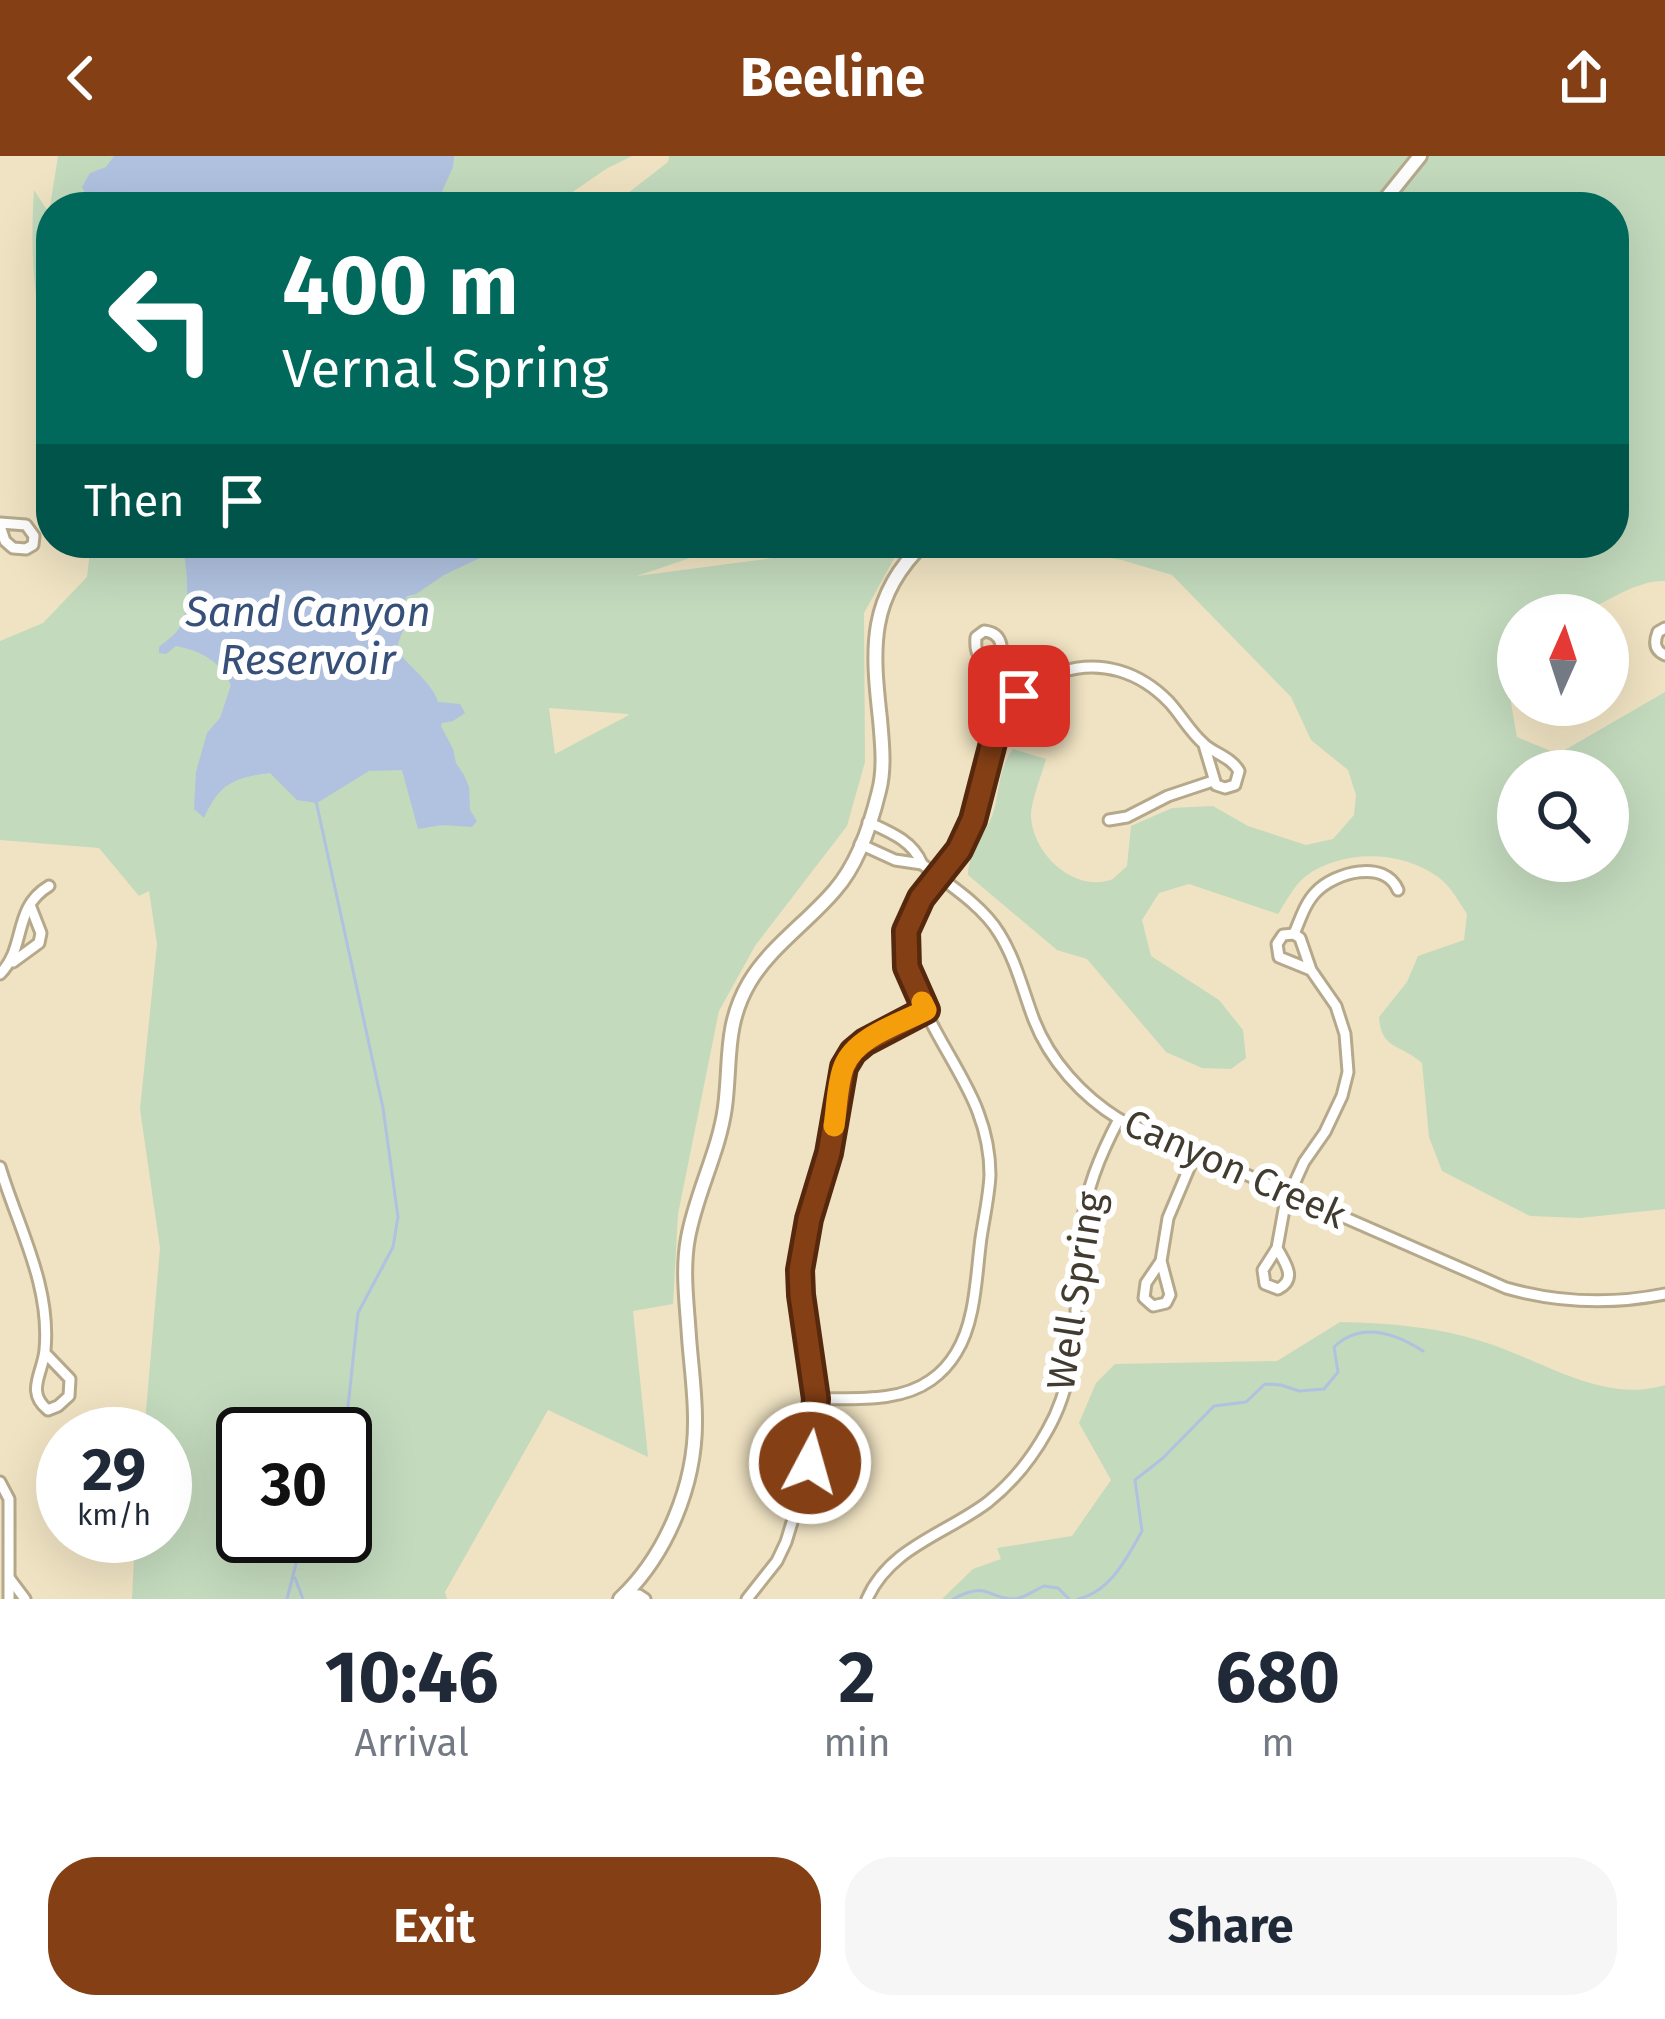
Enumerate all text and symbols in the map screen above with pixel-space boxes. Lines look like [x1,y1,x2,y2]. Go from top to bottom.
icon: back [48,45,114,111]
icon: share [1551,45,1617,111]
text: Beeline [740,46,925,110]
text: 400 m [282,235,519,336]
icon: left [84,240,240,396]
text: Vernal Spring [282,337,609,401]
icon: arrive [209,468,275,534]
text: Then [84,474,185,528]
water label: Sand Canyon Reservoir [184,587,431,685]
north arrow [1497,594,1629,726]
map controls [1497,594,1629,882]
pin [968,645,1070,747]
icon: arrive [986,663,1052,729]
button: search [1497,750,1629,882]
street label: Canyon Creek [1117,1100,1353,1238]
street label: Well Spring [1038,1188,1114,1393]
position arrow [747,1400,873,1526]
speed limit sign: 30 [216,1407,372,1563]
text: 29 [82,1434,146,1506]
text: km/h [77,1497,151,1533]
text: 10:46 [325,1635,499,1721]
text: 2 [838,1635,876,1721]
text: 680 [1216,1635,1340,1721]
text: Arrival [355,1720,469,1766]
text: min [823,1720,891,1766]
text: m [1261,1720,1295,1766]
button: Exit [48,1857,821,1995]
button: Share [845,1857,1617,1995]

